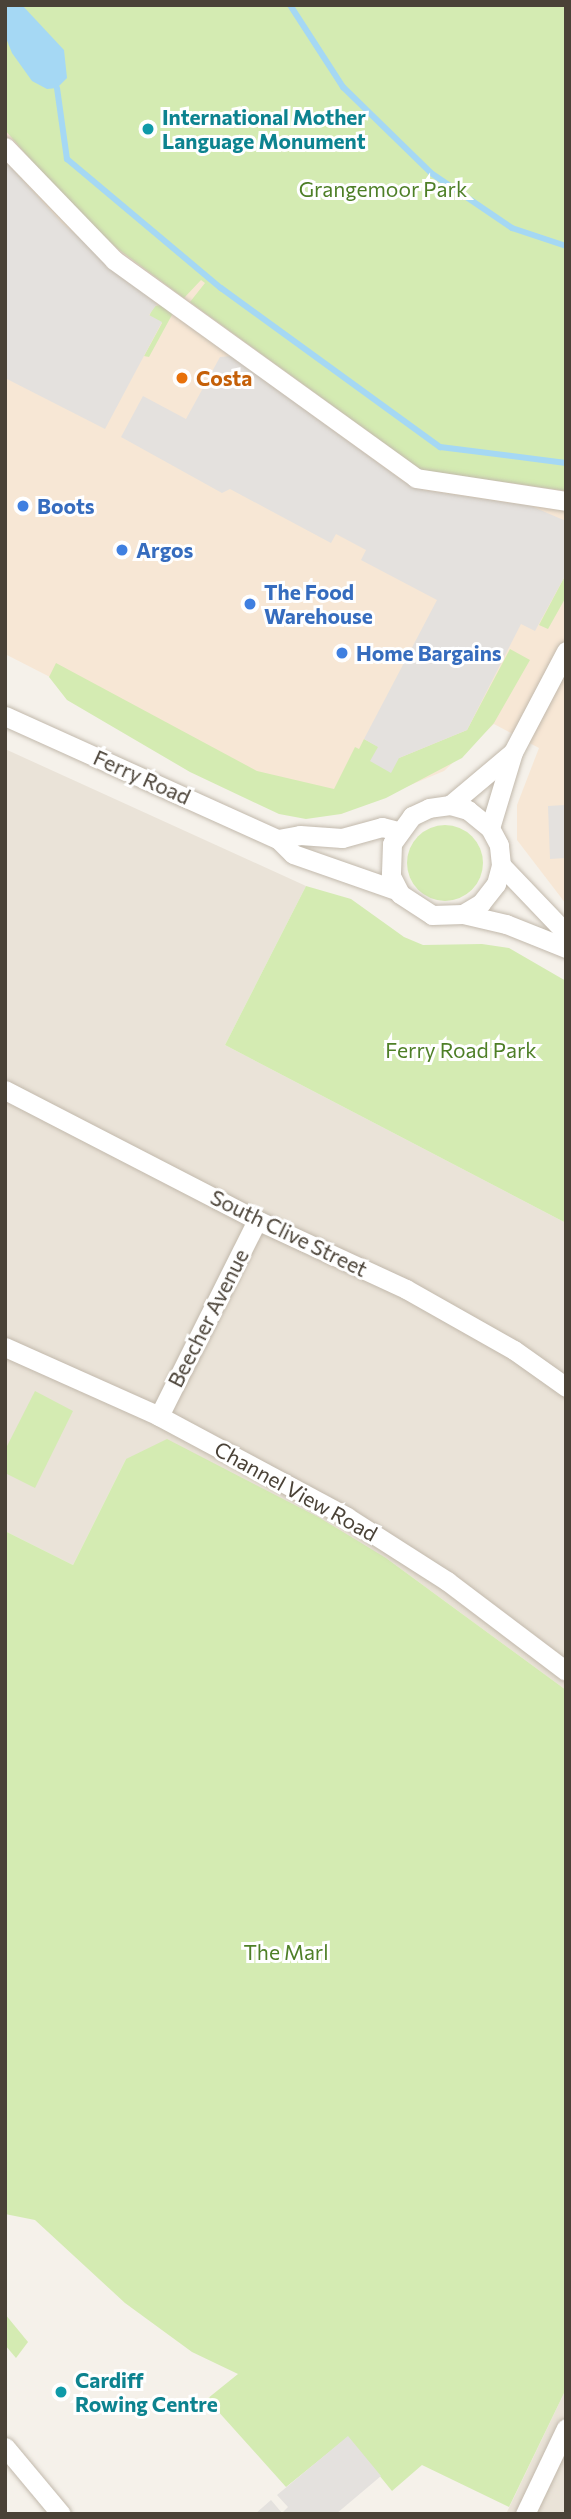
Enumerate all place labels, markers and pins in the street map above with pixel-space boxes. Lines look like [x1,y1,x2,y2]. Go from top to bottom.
place label: International Mother Language Monument [162,104,366,154]
marker: International Mother Language Monument [140,121,156,137]
place label: Costa [196,365,252,391]
marker: Costa [174,370,190,386]
place label: Boots [37,493,95,519]
marker: Boots [15,498,31,514]
place label: Argos [136,537,193,563]
marker: Argos [114,542,130,558]
place label: The Food Warehouse [264,579,373,629]
marker: The Food Warehouse [242,596,258,612]
place label: Home Bargains [356,640,502,666]
marker: Home Bargains [334,645,350,661]
place label: Cardiff Rowing Centre [75,2367,218,2417]
marker: Cardiff Rowing Centre [53,2384,69,2400]

